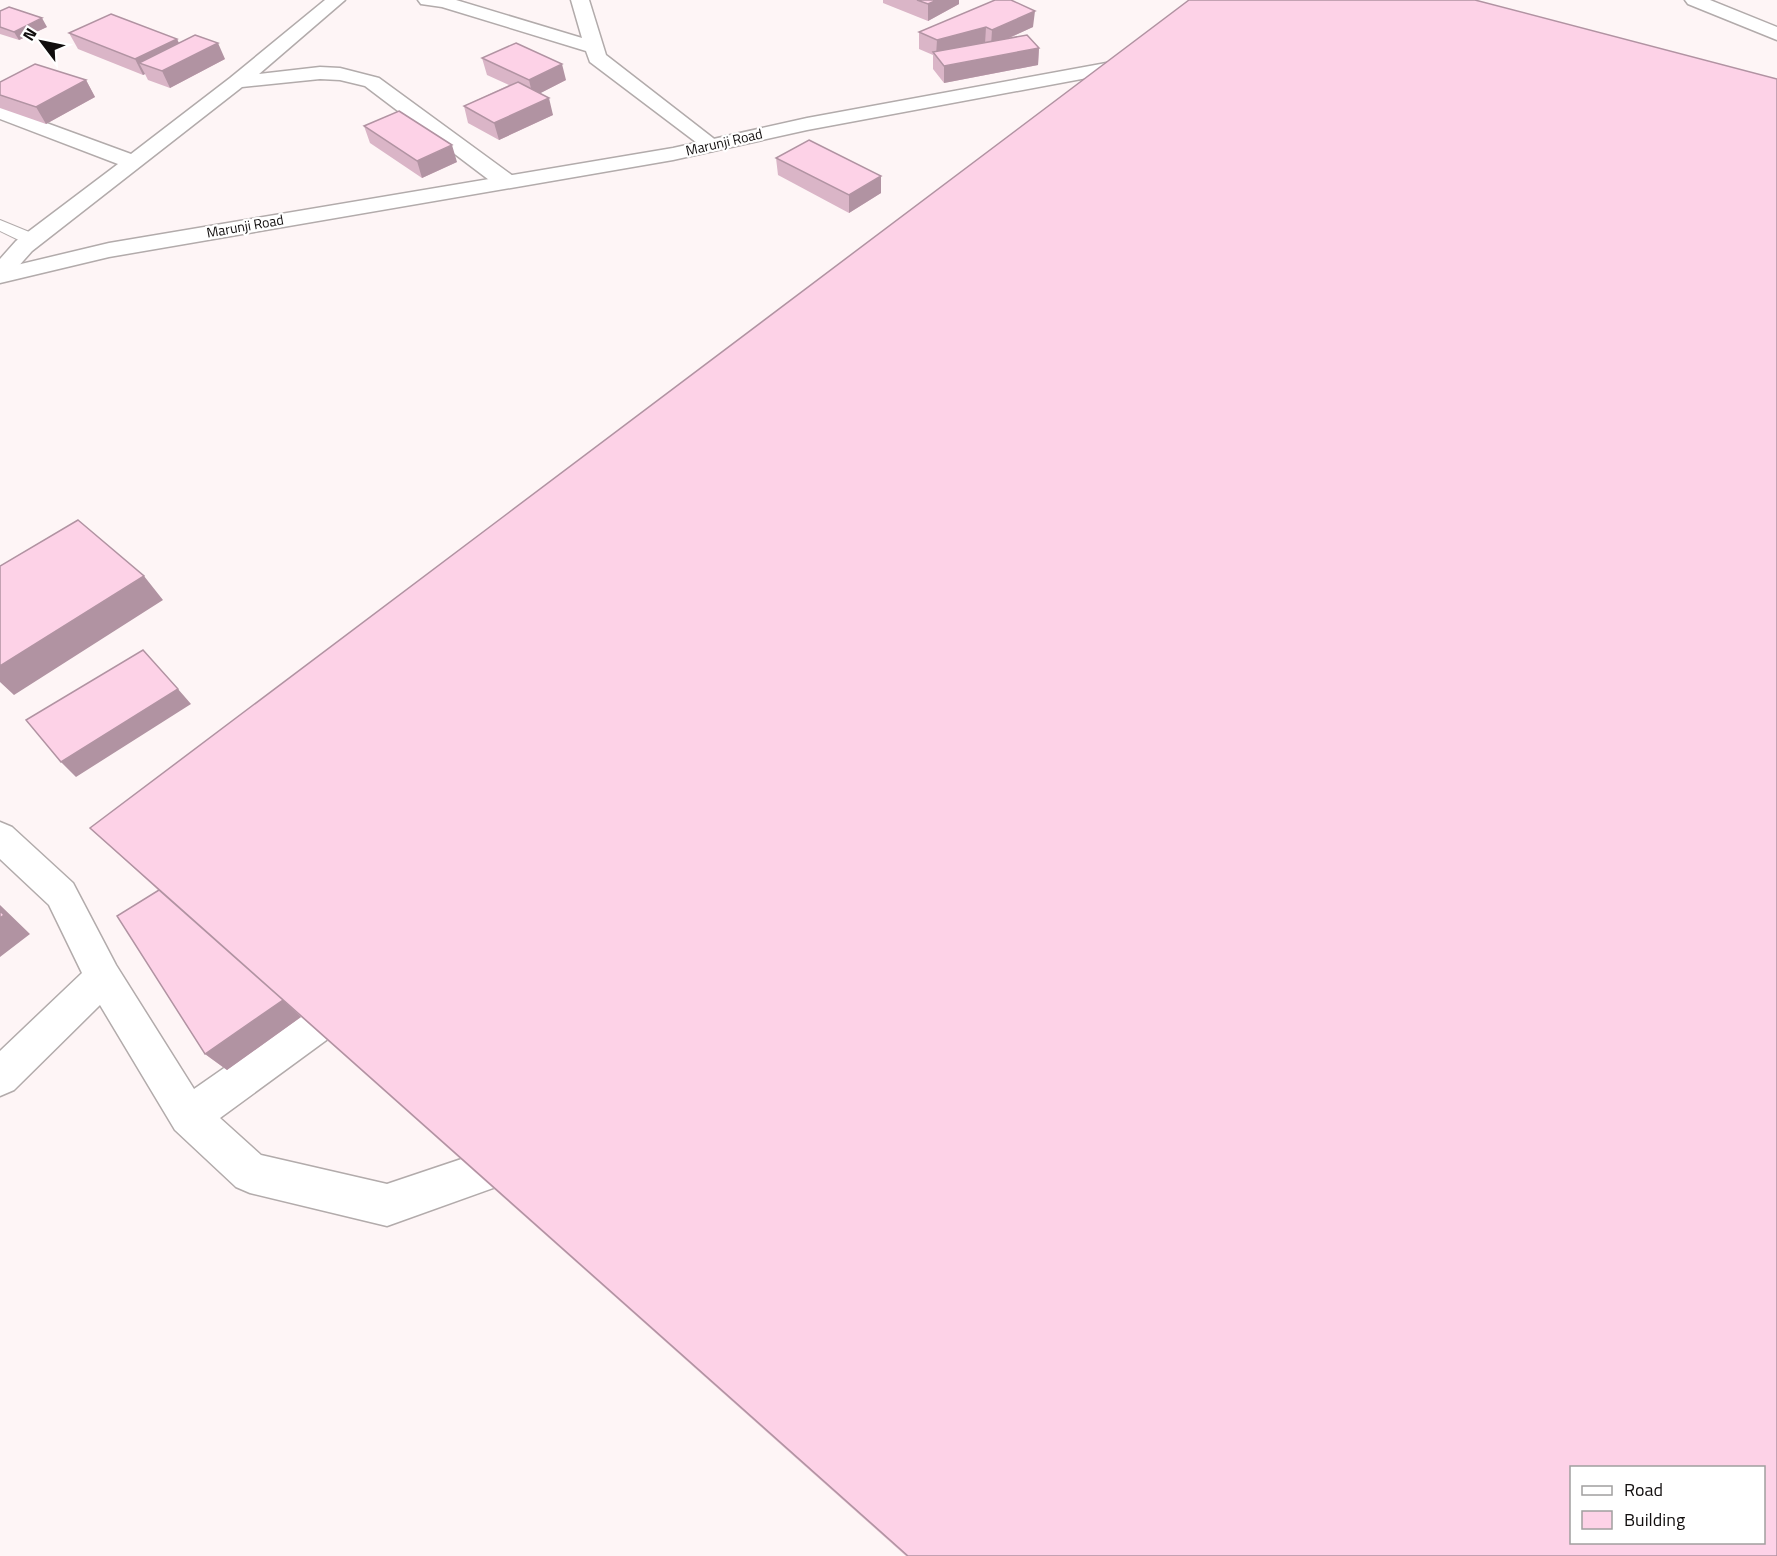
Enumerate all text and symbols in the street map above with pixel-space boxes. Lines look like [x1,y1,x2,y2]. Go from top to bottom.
north arrow [12,12,72,72]
text: N [16,23,42,45]
street label: Marunji Road [683,122,764,161]
street label: Marunji Road [205,208,285,243]
legend [1570,1466,1765,1544]
text: Road [1624,1476,1663,1503]
text: Building [1624,1506,1685,1533]

